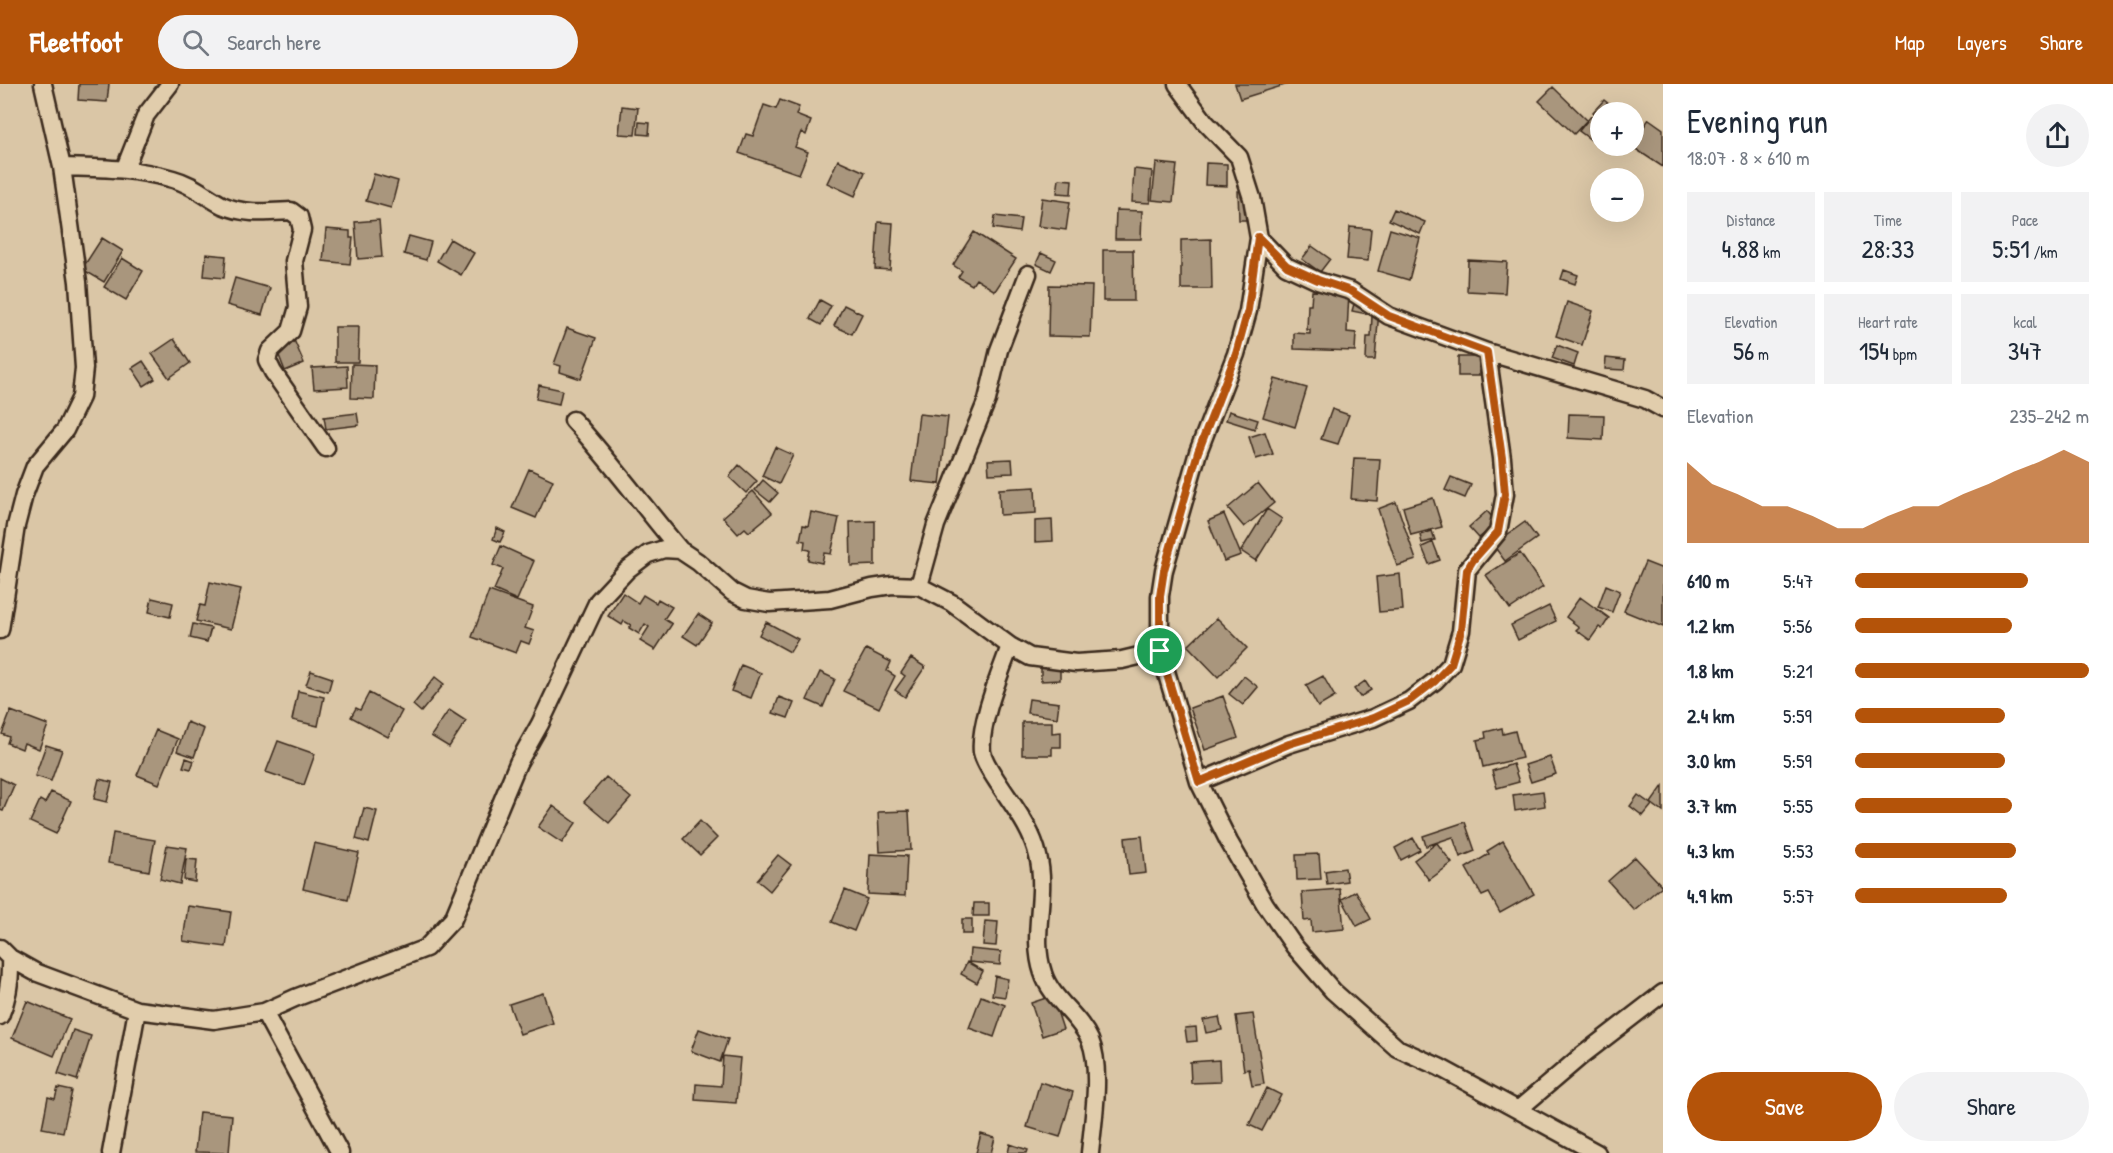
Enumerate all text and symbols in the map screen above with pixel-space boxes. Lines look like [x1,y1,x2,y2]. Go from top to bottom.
search box [158,15,578,69]
text: Fleetfoot [30,23,122,61]
icon: search [179,26,212,59]
text: Search here [227,27,321,57]
text: Map [1895,28,1924,57]
text: Layers [1957,28,2007,57]
text: Share [2040,28,2083,57]
text: Evening run [1687,99,1828,143]
map controls [1590,102,1644,222]
button: + [1590,102,1644,156]
button: share [2026,104,2089,167]
text: 18:07 · 8 × 610 m [1687,144,1810,171]
button: − [1590,168,1644,222]
text: Distance [1727,209,1775,231]
text: Time [1874,209,1902,231]
text: Pace [2012,209,2038,231]
text: 4.88 [1721,231,1759,266]
text: 28:33 [1862,231,1914,266]
text: 5:51 [1992,231,2030,266]
text: km [1759,241,1781,263]
text: /km [2030,241,2058,263]
text: Elevation [1724,311,1778,333]
text: Heart rate [1858,311,1918,333]
text: kcal [2013,311,2037,333]
text: 56 [1733,333,1754,368]
text: 154 [1859,333,1889,368]
text: 347 [2008,333,2042,368]
text: m [1754,343,1769,365]
text: bpm [1889,343,1917,365]
text: Elevation [1687,402,1753,429]
text: 235–242 m [2009,402,2089,429]
text: 610 m [1687,567,1729,594]
text: 5:47 [1783,567,1814,594]
text: 1.2 km [1687,612,1734,639]
text: 5:56 [1783,612,1813,639]
pin [1134,625,1185,676]
icon: arrive [1143,634,1176,667]
text: 1.8 km [1687,657,1734,684]
text: 5:21 [1783,657,1813,684]
text: 2.4 km [1687,702,1735,729]
text: 5:59 [1783,702,1812,729]
text: 3.0 km [1687,747,1736,774]
text: 5:59 [1783,747,1812,774]
text: 3.7 km [1687,792,1737,819]
text: 5:55 [1783,792,1813,819]
text: 4.3 km [1687,837,1734,864]
text: 5:53 [1783,837,1814,864]
text: 4.9 km [1687,882,1733,909]
text: 5:57 [1783,882,1814,909]
button: Save [1687,1072,1882,1141]
button: Share [1894,1072,2089,1141]

